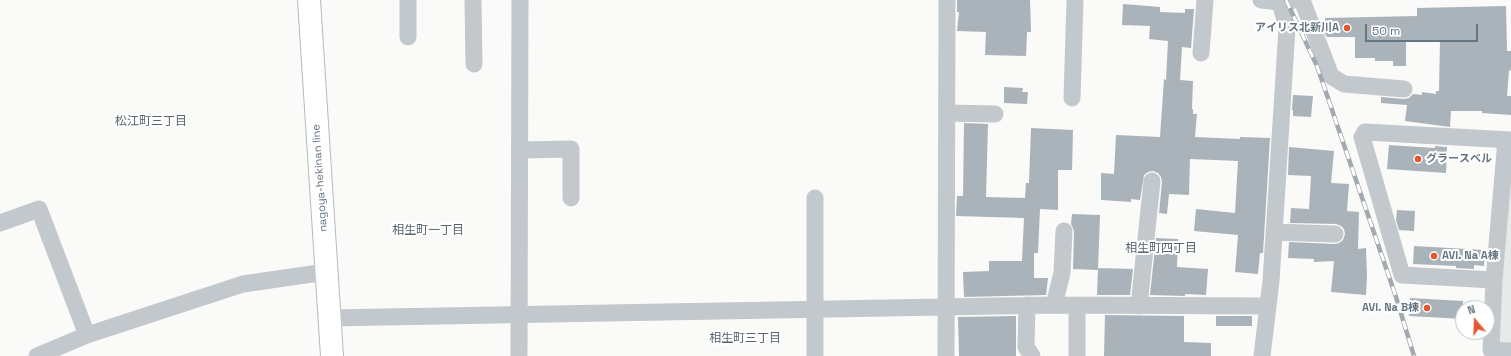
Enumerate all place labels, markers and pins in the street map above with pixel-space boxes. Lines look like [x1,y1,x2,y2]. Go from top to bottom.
place label: アイリス北新川A [1255,21,1339,35]
marker: アイリス北新川A [1342,23,1352,33]
place label: グラースベル [1426,152,1492,166]
marker: グラースベル [1413,154,1423,164]
place label: AVi. Na A棟 [1442,249,1499,263]
marker: AVi. Na A棟 [1429,251,1439,261]
place label: AVi. Na B棟 [1362,301,1419,315]
marker: AVi. Na B棟 [1422,303,1432,313]

